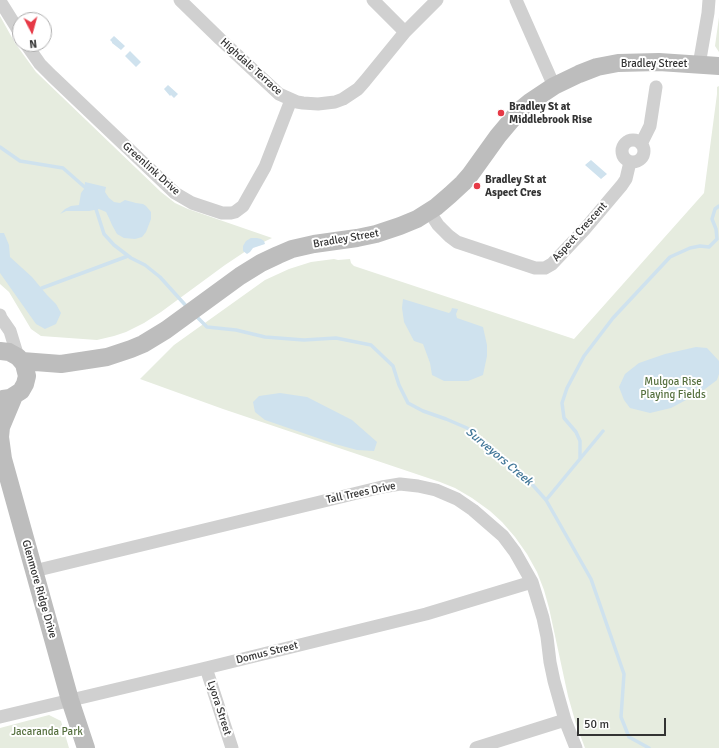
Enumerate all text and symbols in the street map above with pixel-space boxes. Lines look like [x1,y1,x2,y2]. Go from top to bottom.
north arrow [12,12,52,52]
street label: Highdale Terrace [217,36,285,98]
text: N [29,37,38,50]
street label: Bradley Street [621,57,687,71]
place label: Bradley St at Middlebrook Rise [509,100,592,126]
marker: Bradley St at Middlebrook Rise [496,108,506,118]
street label: Greenlink Drive [120,140,182,198]
place label: Bradley St at Aspect Cres [485,173,546,199]
marker: Bradley St at Aspect Cres [472,181,482,191]
street label: Aspect Crescent [550,199,610,265]
street label: Bradley Street [312,227,380,251]
park label: Mulgoa Rise Playing Fields [640,375,706,401]
water label: Surveyors Creek [463,425,535,489]
street label: Tall Trees Drive [325,479,397,507]
street label: Glenmore Ridge Drive [19,538,59,640]
street label: Domus Street [235,639,299,667]
street label: Lyora Street [204,679,234,737]
scale bar [579,710,668,736]
text: 50 m [584,717,609,732]
park label: Jacaranda Park [11,725,83,739]

